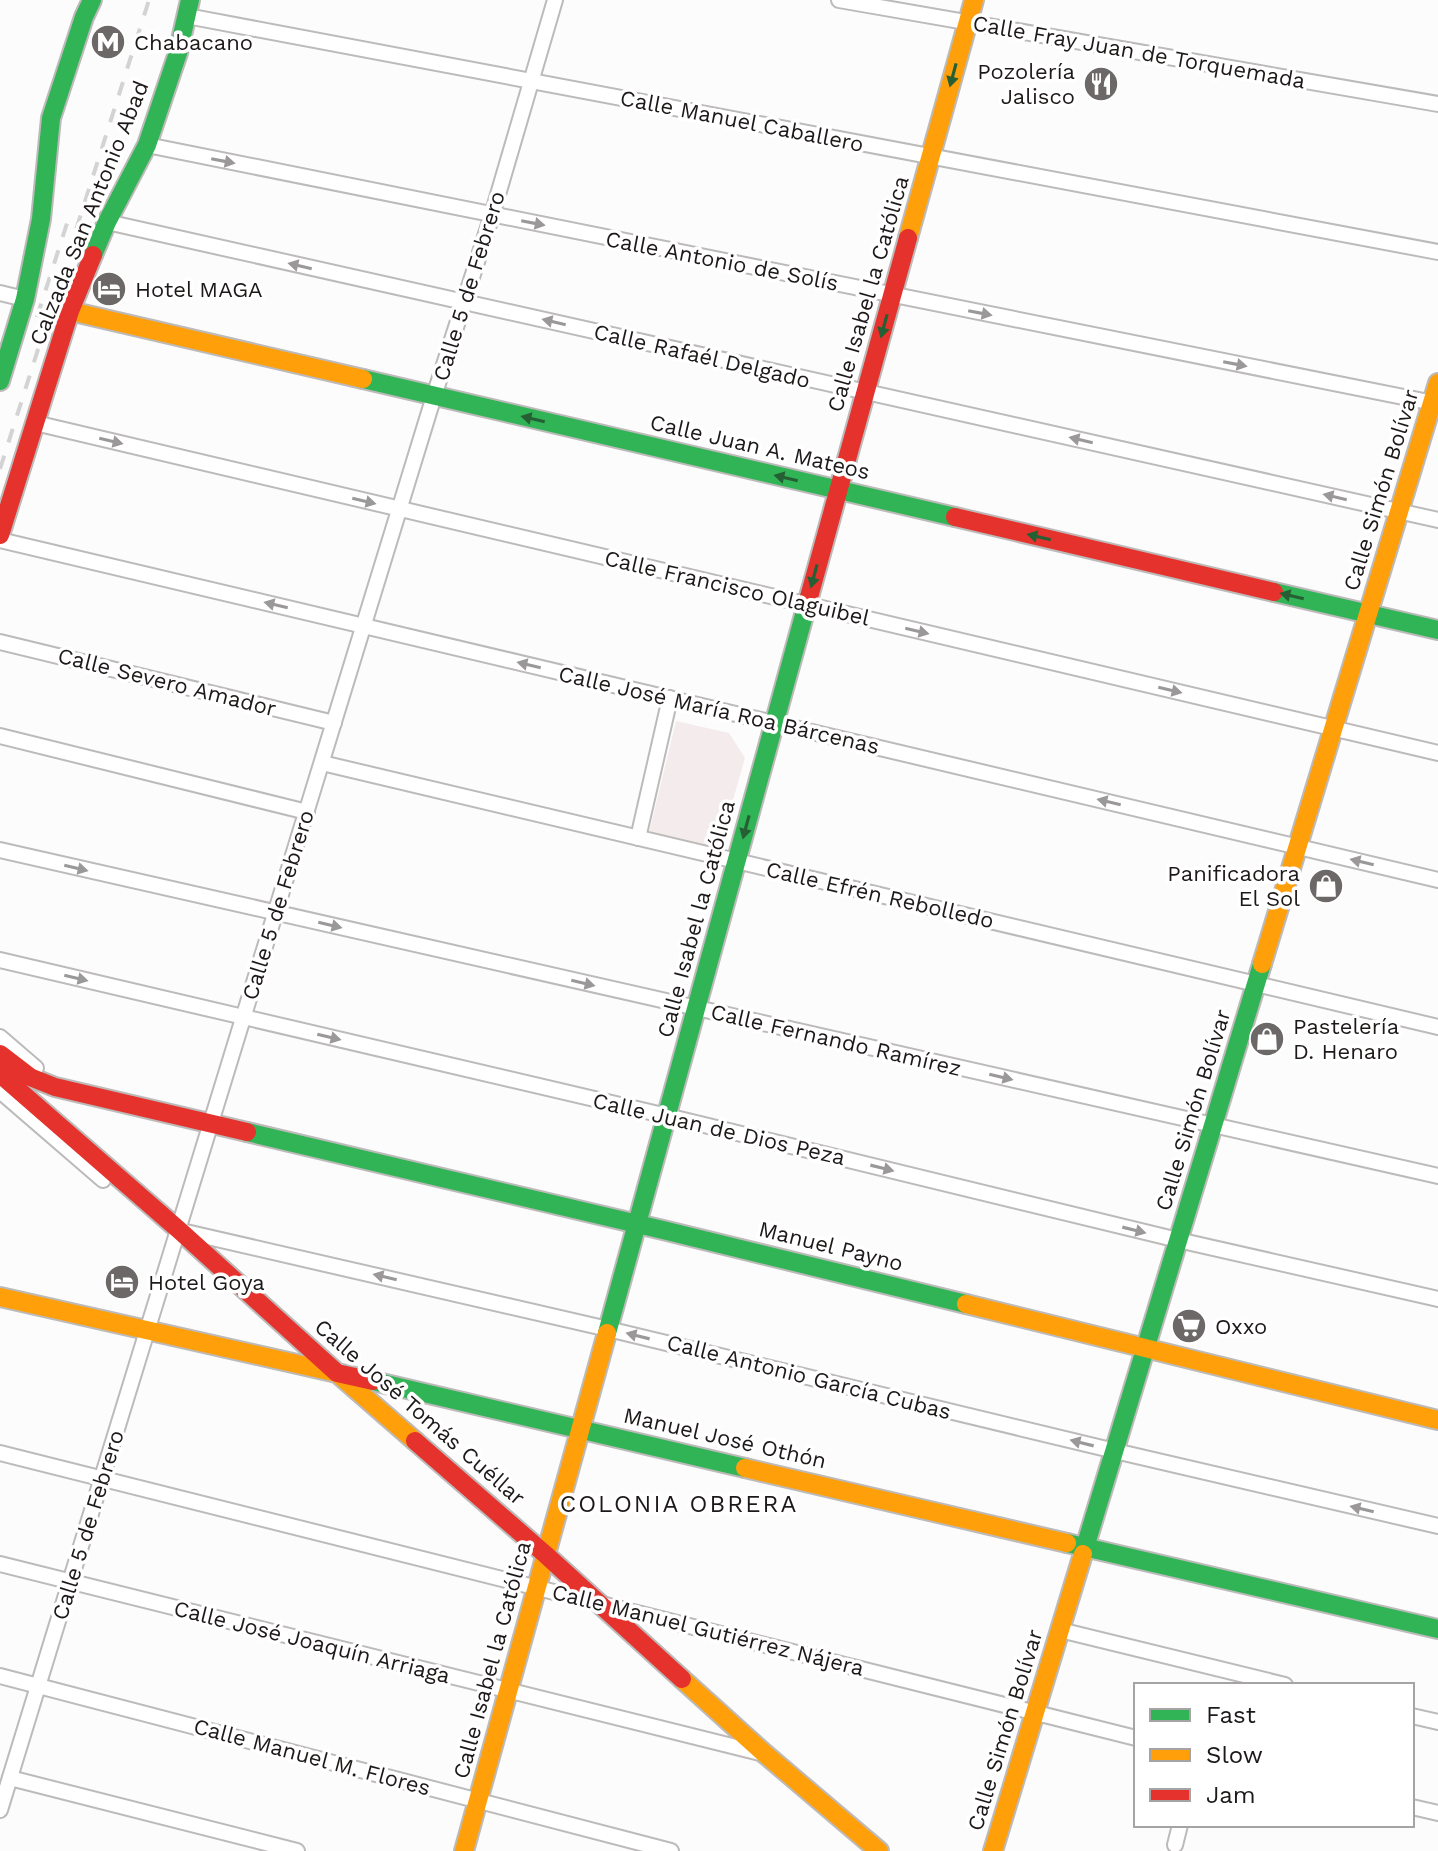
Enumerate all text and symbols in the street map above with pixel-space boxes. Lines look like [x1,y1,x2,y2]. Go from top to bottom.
street label: Calle Fray Juan de Torquemada [971,10,1307,94]
metro station icon: Chabacano [89,23,127,61]
place label: Chabacano [134,30,253,55]
place label: Pozolería Jalisco [977,59,1075,109]
one-way arrow [947,63,959,88]
restaurant icon: Pozolería Jalisco [1082,65,1120,103]
street label: Calzada San Antonio Abad [24,77,154,349]
street label: Calle Manuel Caballero [618,85,866,157]
one-way arrow [211,155,236,168]
street label: Calle Isabel la Católica [822,173,914,415]
street label: Calle 5 de Febrero [428,188,510,384]
one-way arrow [521,218,546,230]
street label: Calle Antonio de Solís [604,226,840,296]
one-way arrow [287,259,312,272]
hotel icon: Hotel MAGA [90,270,128,308]
place label: Hotel MAGA [135,277,263,302]
one-way arrow [968,307,993,320]
one-way arrow [878,313,890,338]
one-way arrow [541,315,566,328]
street label: Calle Rafaél Delgado [591,319,813,393]
one-way arrow [1223,358,1248,371]
street label: Calle Simón Bolívar [1338,386,1424,594]
street label: Calle Juan A. Mateos [648,410,872,484]
one-way arrow [520,412,545,424]
one-way arrow [1068,433,1093,446]
one-way arrow [99,435,124,448]
one-way arrow [773,471,798,484]
one-way arrow [1322,490,1347,503]
one-way arrow [352,495,377,508]
one-way arrow [1026,530,1051,543]
street label: Calle Francisco Olaguibel [602,545,872,631]
one-way arrow [807,565,820,589]
one-way arrow [1279,590,1304,602]
one-way arrow [263,598,288,611]
one-way arrow [905,625,930,637]
street label: Calle Severo Amador [55,643,279,721]
one-way arrow [516,658,541,671]
street label: Calle José María Roa Bárcenas [556,661,882,759]
one-way arrow [1158,684,1183,697]
one-way arrow [1096,795,1121,808]
street label: Calle Isabel la Católica [652,798,740,1040]
street label: Calle 5 de Febrero [237,807,319,1003]
one-way arrow [739,816,752,840]
one-way arrow [1349,855,1374,868]
street label: Calle Efrén Rebolledo [764,857,996,933]
place label: Panificadora El Sol [1167,861,1300,911]
one-way arrow [64,862,89,874]
shop icon: Panificadora El Sol [1307,867,1345,905]
one-way arrow [317,919,342,932]
one-way arrow [64,972,89,985]
one-way arrow [571,977,596,989]
street label: Calle Fernando Ramírez [708,999,964,1081]
street label: Calle Simón Bolívar [1150,1006,1236,1214]
place label: Pastelería D. Henaro [1293,1014,1399,1064]
shop icon: Pastelería D. Henaro [1248,1020,1286,1058]
one-way arrow [317,1032,342,1044]
one-way arrow [988,1071,1013,1084]
street label: Calle Juan de Dios Peza [590,1088,848,1170]
one-way arrow [869,1163,894,1175]
street label: Manuel Payno [756,1216,906,1276]
one-way arrow [1122,1224,1147,1236]
hotel icon: Hotel Goya [103,1263,141,1301]
place label: Hotel Goya [148,1270,265,1295]
one-way arrow [372,1271,397,1283]
supermarket icon: Oxxo [1170,1307,1208,1345]
street label: Calle José Tomás Cuéllar [310,1314,530,1510]
place label: Oxxo [1215,1314,1267,1339]
one-way arrow [626,1329,651,1342]
street label: Calle Antonio García Cubas [664,1330,954,1424]
street label: Manuel José Othón [621,1403,829,1473]
street label: Calle 5 de Febrero [47,1427,129,1623]
one-way arrow [1069,1437,1094,1449]
district label: COLONIA OBRERA [560,1490,798,1518]
one-way arrow [1349,1502,1374,1515]
street label: Calle Isabel la Católica [448,1539,536,1781]
street label: Calle Manuel Gutiérrez Nájera [549,1579,867,1681]
street label: Calle José Joaquín Arriaga [171,1596,453,1688]
street label: Calle Simón Bolívar [962,1626,1048,1834]
legend [1134,1683,1414,1827]
text: Fast [1206,1701,1256,1729]
street label: Calle Manuel M. Flores [191,1713,433,1801]
text: Slow [1206,1741,1263,1769]
text: Jam [1206,1781,1256,1809]

